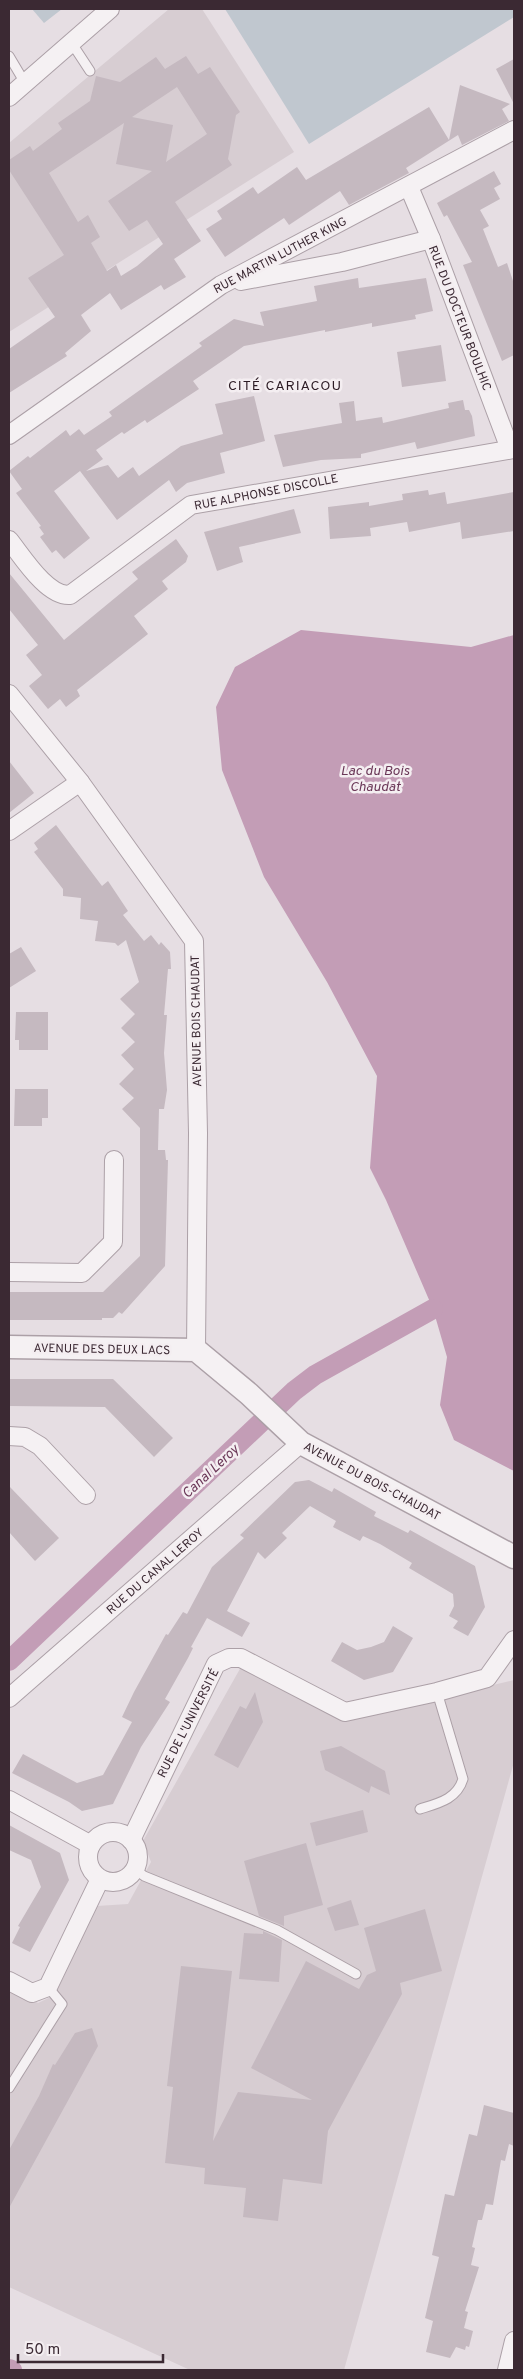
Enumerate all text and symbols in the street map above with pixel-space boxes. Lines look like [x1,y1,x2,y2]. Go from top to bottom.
street label: RUE MARTIN LUTHER KING [211,214,350,298]
street label: RUE DU DOCTEUR BOULHIC [424,243,494,393]
district label: CITÉ CARIACOU [228,377,342,395]
street label: RUE ALPHONSE DISCOLLE [193,471,339,515]
water label: Lac du Bois Chaudat [340,763,410,796]
street label: AVENUE BOIS CHAUDAT [188,955,206,1087]
street label: AVENUE DES DEUX LACS [34,1341,170,1359]
street label: AVENUE DU BOIS-CHAUDAT [300,1439,443,1525]
water label: Canal Leroy [179,1441,244,1503]
street label: RUE DU CANAL LEROY [104,1525,208,1618]
street label: RUE DE L'UNIVERSITÉ [154,1666,223,1781]
scale bar [18,2332,162,2364]
text: 50 m [25,2341,60,2360]

